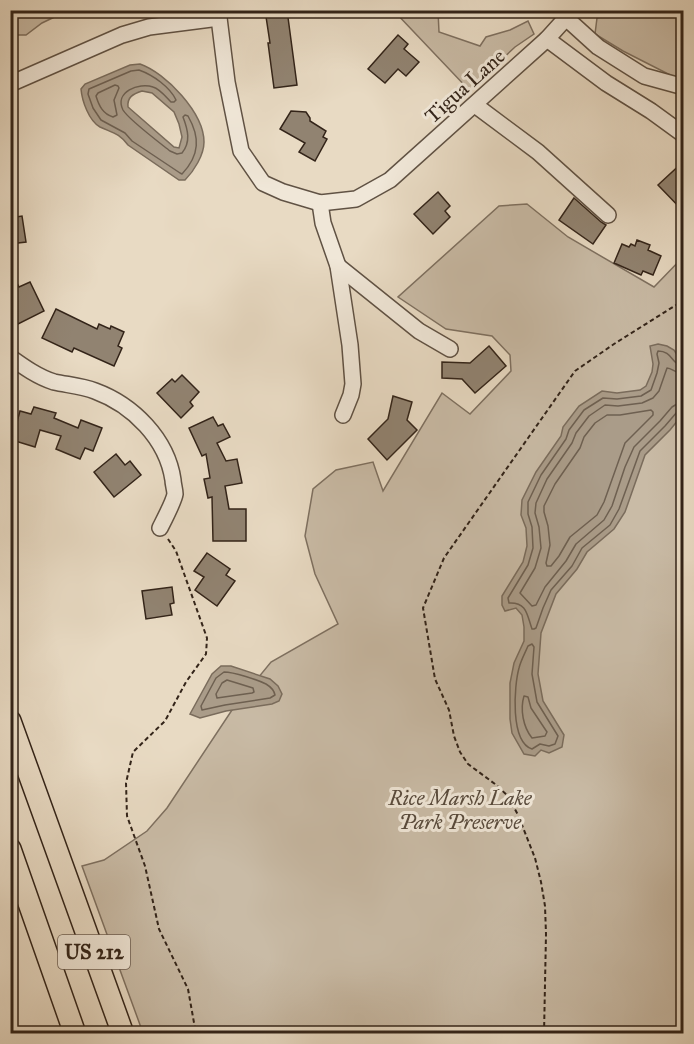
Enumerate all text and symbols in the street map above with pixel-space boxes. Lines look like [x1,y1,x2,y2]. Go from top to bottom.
street label: Tigua Lane [419,43,511,129]
park label: Rice Marsh Lake Park Preserve [387,785,533,835]
road number: US 212 [58,935,130,969]

